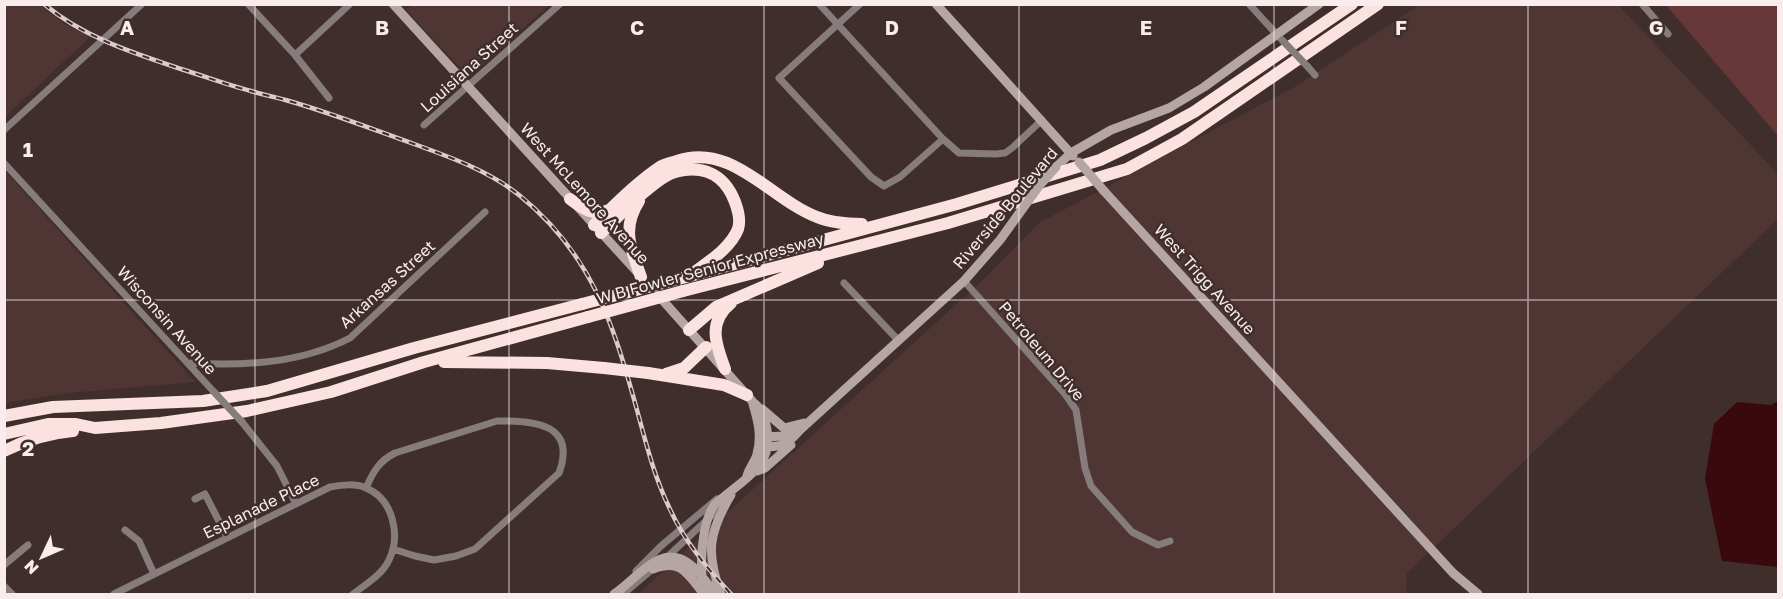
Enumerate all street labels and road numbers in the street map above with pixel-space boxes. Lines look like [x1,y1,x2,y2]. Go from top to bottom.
street label: Louisiana Street [416,18,522,116]
street label: West McLemore Avenue [516,118,654,268]
street label: Riverside Boulevard [948,143,1062,273]
street label: West Trigg Avenue [1150,220,1260,338]
street label: W B Fowler Senior Expressway [594,228,826,308]
street label: Arkansas Street [335,236,439,332]
street label: Wisconsin Avenue [113,262,221,378]
street label: Petroleum Drive [995,297,1089,405]
street label: Esplanade Place [200,469,322,543]

